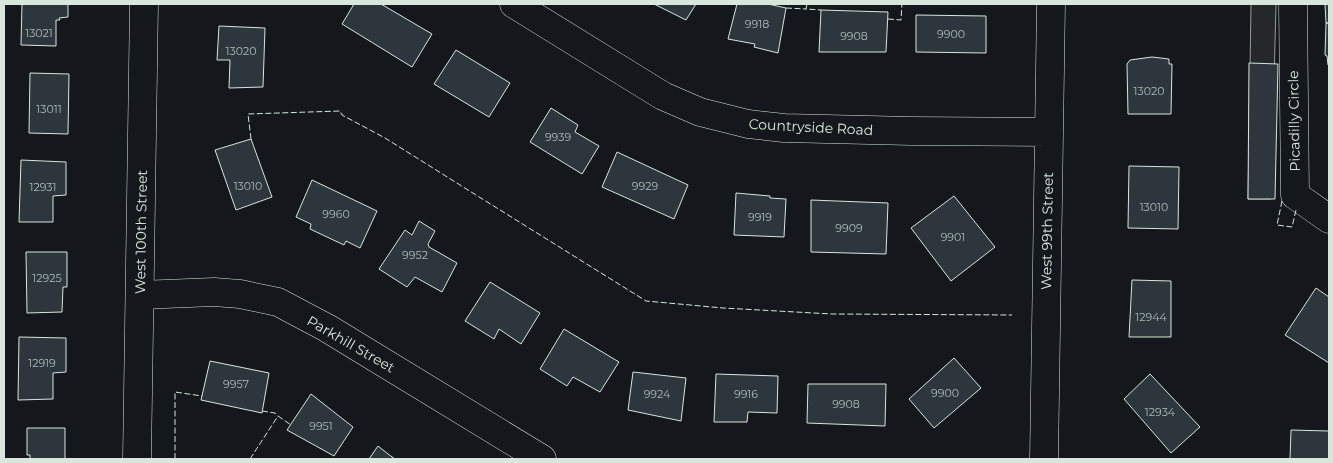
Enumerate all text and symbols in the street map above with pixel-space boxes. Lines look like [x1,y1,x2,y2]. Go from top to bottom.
house number: 9918 [745,17,769,31]
house number: 13021 [25,26,53,40]
house number: 9900 [937,27,965,41]
house number: 9908 [840,29,868,43]
house number: 13020 [226,44,256,58]
street label: Picadilly Circle [1284,70,1304,172]
house number: 13020 [1134,84,1164,98]
house number: 13011 [36,102,62,116]
street label: Countryside Road [748,115,874,139]
house number: 9939 [545,130,571,144]
street label: West 100th Street [131,169,151,294]
street label: West 99th Street [1037,172,1057,290]
house number: 13010 [234,179,262,193]
house number: 9929 [632,179,658,193]
house number: 12931 [30,180,56,194]
house number: 13010 [1140,200,1168,214]
house number: 9960 [322,207,350,221]
house number: 9919 [748,210,772,224]
house number: 9909 [835,221,863,235]
house number: 9901 [941,230,965,244]
house number: 9952 [402,248,428,262]
house number: 12925 [32,271,62,285]
house number: 12944 [1135,310,1167,324]
street label: Parkhill Street [304,312,399,377]
house number: 12919 [28,356,56,370]
house number: 9957 [223,377,249,391]
house number: 9900 [931,386,959,400]
house number: 9924 [644,387,671,401]
house number: 9916 [734,387,758,401]
house number: 9908 [832,397,860,411]
house number: 12934 [1145,405,1176,419]
house number: 9951 [309,419,333,433]

